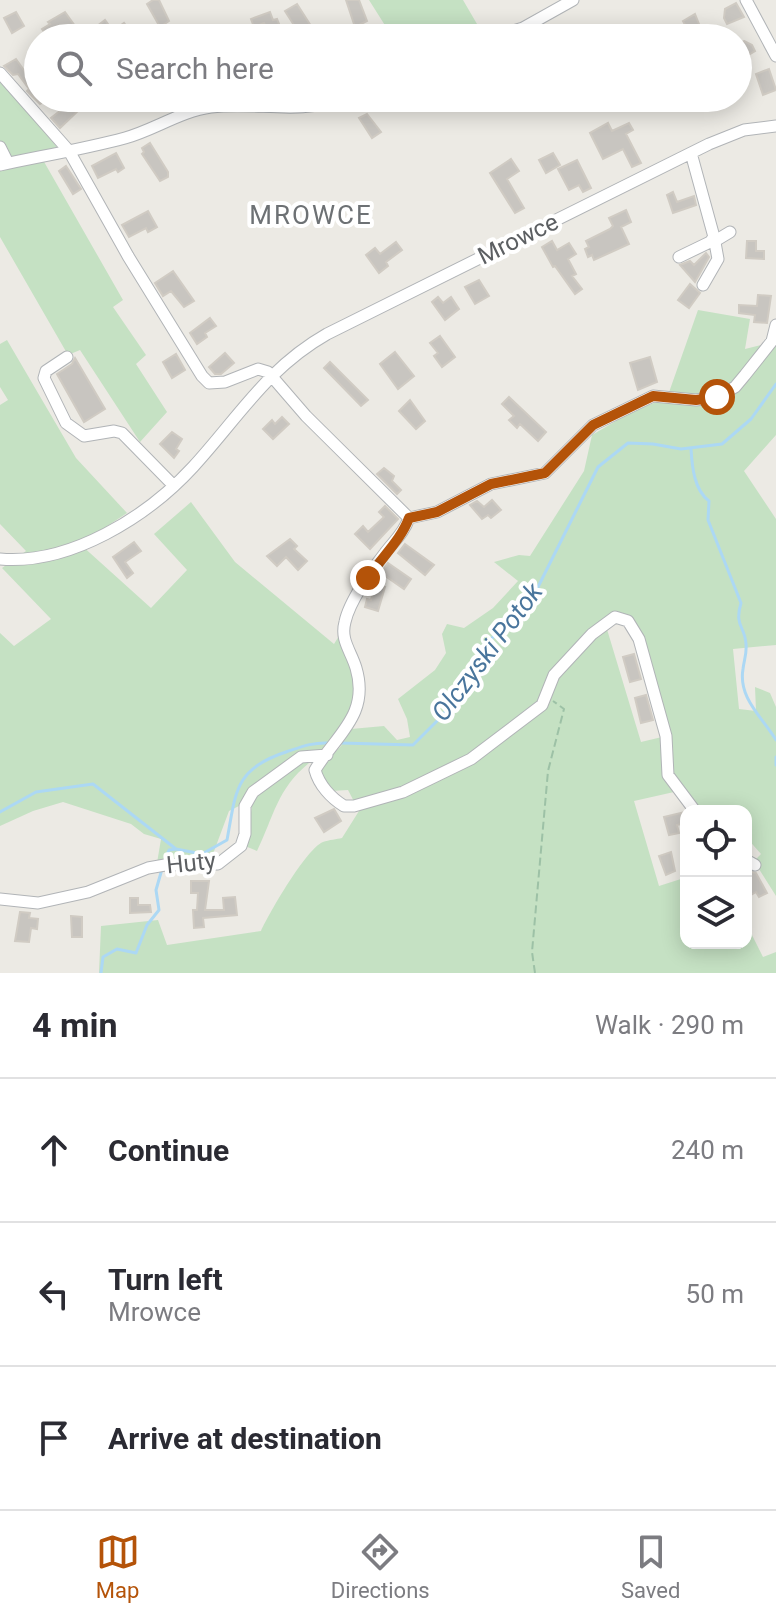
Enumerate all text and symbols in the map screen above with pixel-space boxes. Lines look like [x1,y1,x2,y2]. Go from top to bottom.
search box [24,24,752,112]
icon: search [52,46,96,90]
text: Search here [116,51,274,86]
district label: MROWCE [249,200,373,230]
street label: Mrowce [473,208,563,270]
route start [699,379,735,415]
route end [350,560,386,596]
water label: Olczyski Potok [425,576,549,727]
map controls [680,805,752,949]
button: locate [680,805,752,877]
street label: Huty [165,846,218,880]
button: layers [680,877,752,949]
text: 4 min [32,1005,117,1045]
text: Walk · 290 m [595,1010,744,1040]
icon: ahead [32,1128,76,1172]
text: Continue [108,1133,229,1168]
text: 240 m [671,1135,744,1165]
text: Turn left [108,1262,223,1297]
icon: left [32,1272,76,1316]
text: 50 m [686,1279,744,1309]
text: Mrowce [108,1297,201,1327]
icon: arrive [32,1416,76,1460]
text: Arrive at destination [108,1421,382,1456]
tab: Map [96,1530,140,1603]
tab: Directions [331,1530,430,1603]
tab: Saved [621,1530,680,1603]

